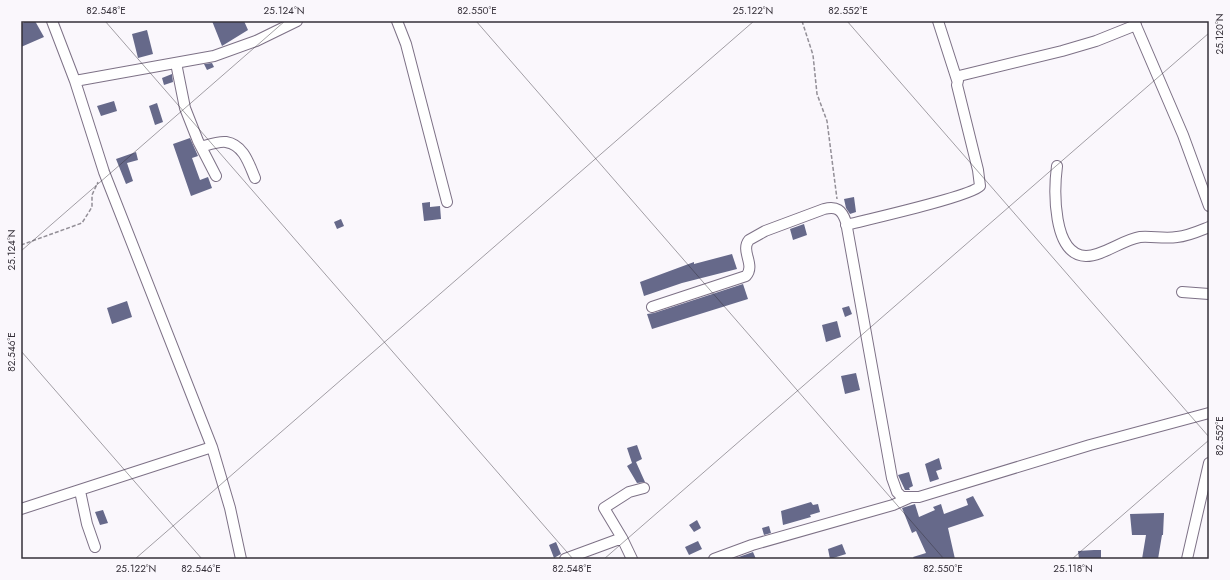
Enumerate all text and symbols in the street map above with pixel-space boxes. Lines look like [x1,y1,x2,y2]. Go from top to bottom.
text: 82.548°E [86,3,126,18]
text: 25.124°N [264,3,304,18]
text: 82.550°E [457,3,497,18]
text: 25.122°N [733,3,773,18]
text: 82.552°E [828,3,868,18]
text: 25.120°N [1212,13,1227,55]
text: 25.124°N [4,230,19,270]
text: 82.546°E [4,332,19,372]
text: 82.552°E [1212,416,1227,456]
text: 25.122°N [116,561,156,576]
text: 82.546°E [181,561,221,576]
text: 82.548°E [552,561,592,576]
text: 82.550°E [923,561,963,576]
text: 25.118°N [1053,561,1093,576]

